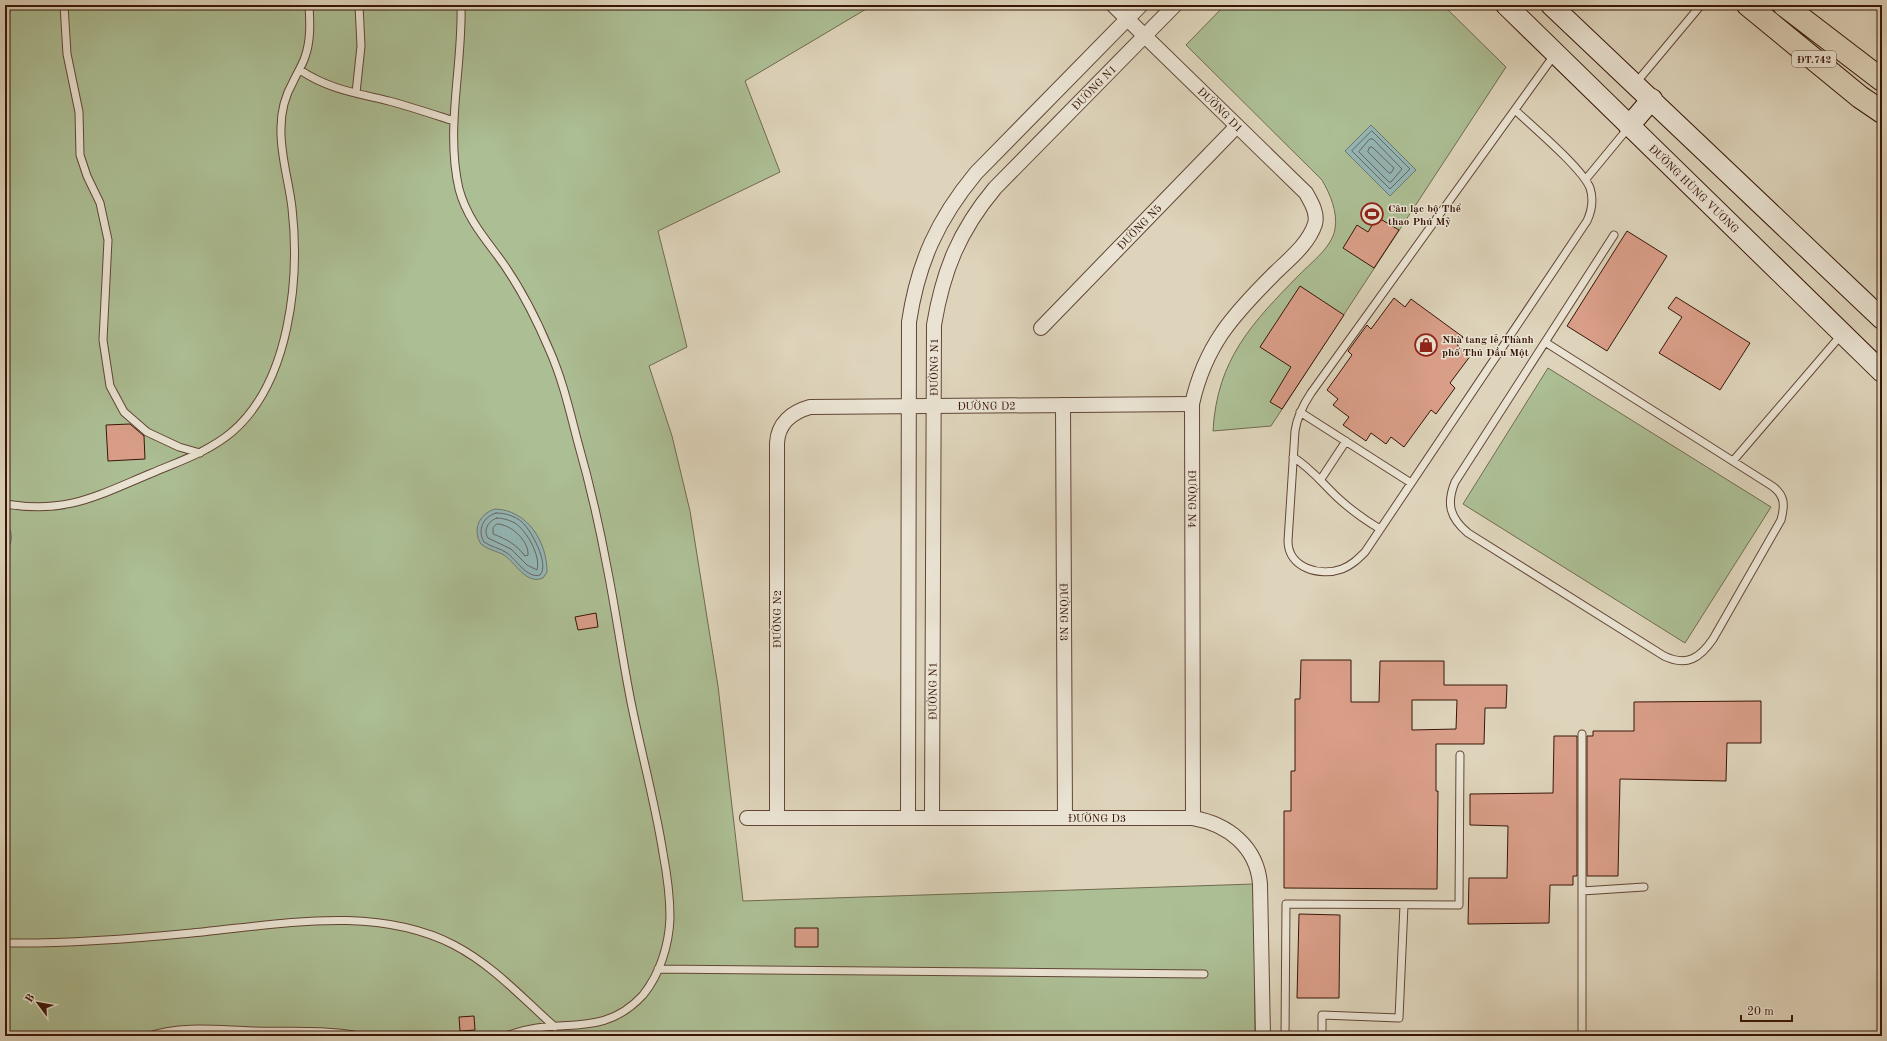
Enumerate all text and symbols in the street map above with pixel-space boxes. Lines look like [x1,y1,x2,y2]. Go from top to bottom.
road number: ĐT.742 [1792,51,1836,67]
street label: ĐƯỜNG N1 [1071,64,1119,113]
street label: ĐƯỜNG D1 [1195,86,1244,135]
street label: ĐƯỜNG HÙNG VƯƠNG [1646,144,1740,236]
sports icon: Câu lạc bộ Thể thao Phú Mỹ [1359,201,1385,227]
street label: ĐƯỜNG N5 [1116,203,1165,253]
place label: Câu lạc bộ Thể thao Phú Mỹ [1388,203,1461,228]
shop icon: Nhà tang lễ Thành phố Thủ Dầu Một [1413,332,1439,358]
place label: Nhà tang lễ Thành phố Thủ Dầu Một [1442,334,1534,359]
street label: ĐƯỜNG N1 [928,338,941,396]
street label: ĐƯỜNG D2 [957,400,1016,413]
street label: ĐƯỜNG N4 [1185,470,1198,528]
street label: ĐƯỜNG N3 [1057,583,1070,641]
street label: ĐƯỜNG N2 [771,590,784,648]
street label: ĐƯỜNG N1 [926,662,940,720]
street label: ĐƯỜNG D3 [1068,812,1126,825]
north arrow [18,983,58,1023]
text: B [24,992,38,1005]
scale bar [1741,997,1792,1023]
text: 20 m [1747,1006,1774,1018]

